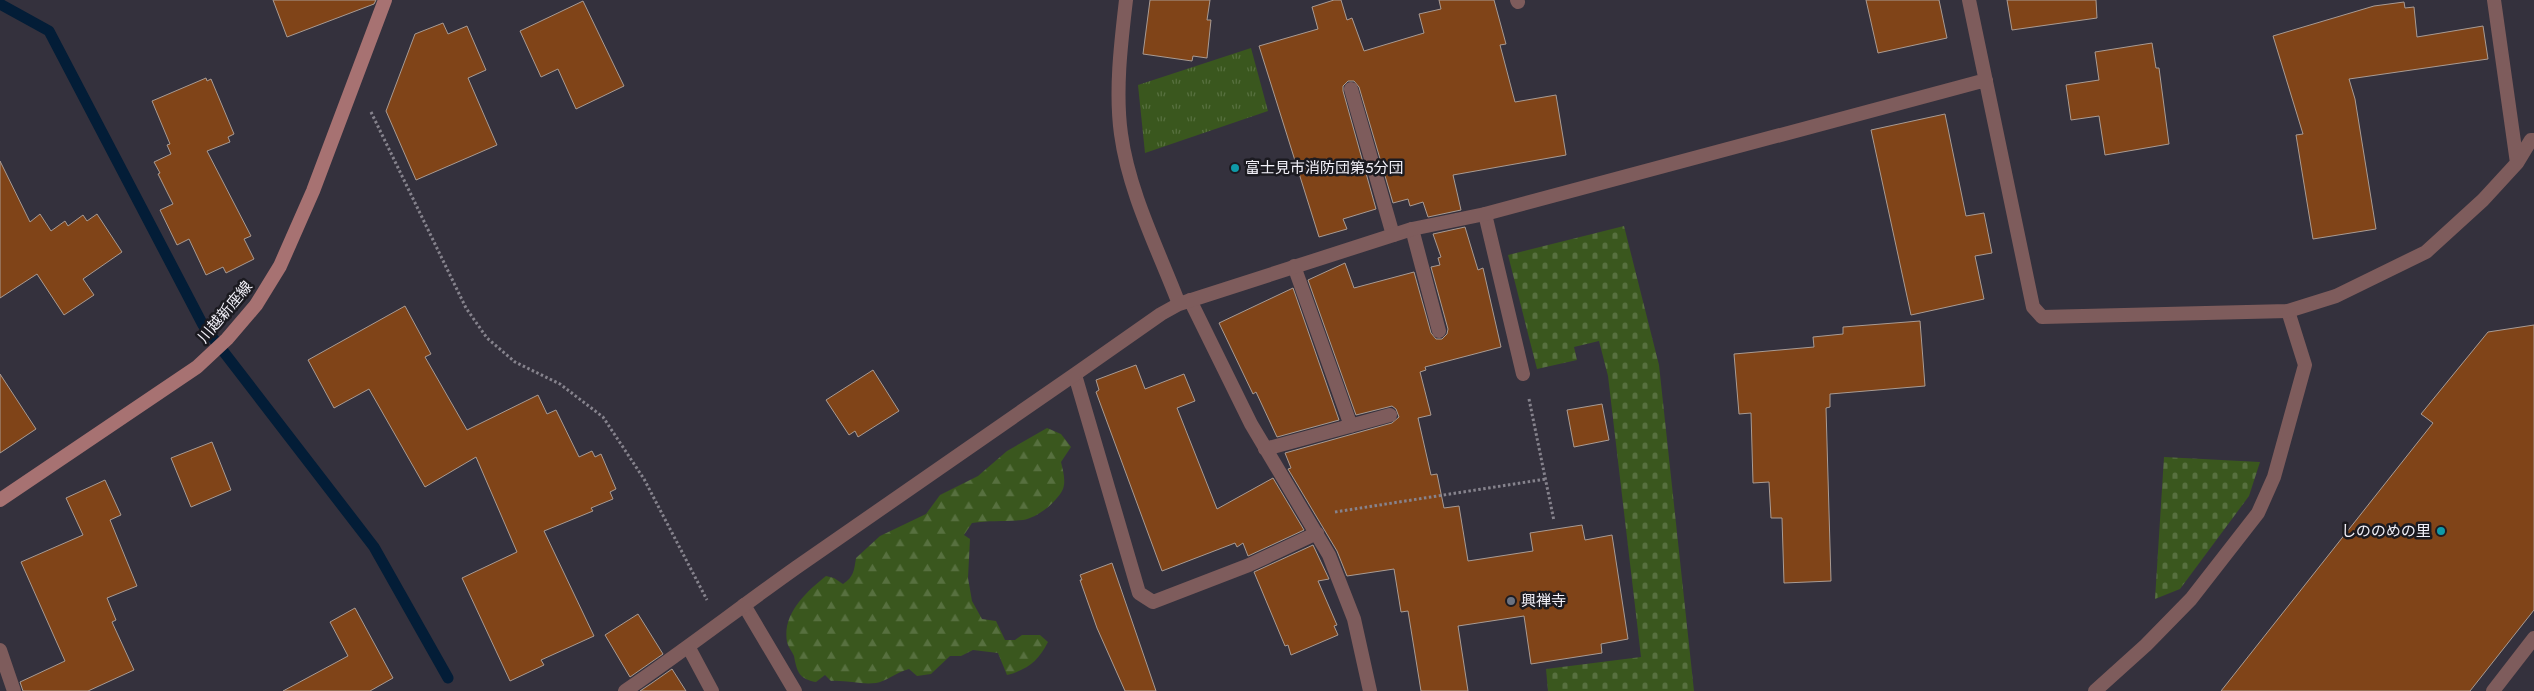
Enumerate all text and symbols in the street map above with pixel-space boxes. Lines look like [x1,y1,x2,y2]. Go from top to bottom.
place label: 富士見市消防団第5分団 [1245,157,1403,179]
marker: 富士見市消防団第5分団 [1229,162,1241,174]
street label: 川越新座線 [192,276,258,348]
place label: しののめの里 [2341,520,2431,542]
marker: しののめの里 [2435,525,2447,537]
place label: 興禅寺 [1521,590,1566,612]
marker: 興禅寺 [1505,595,1517,607]

